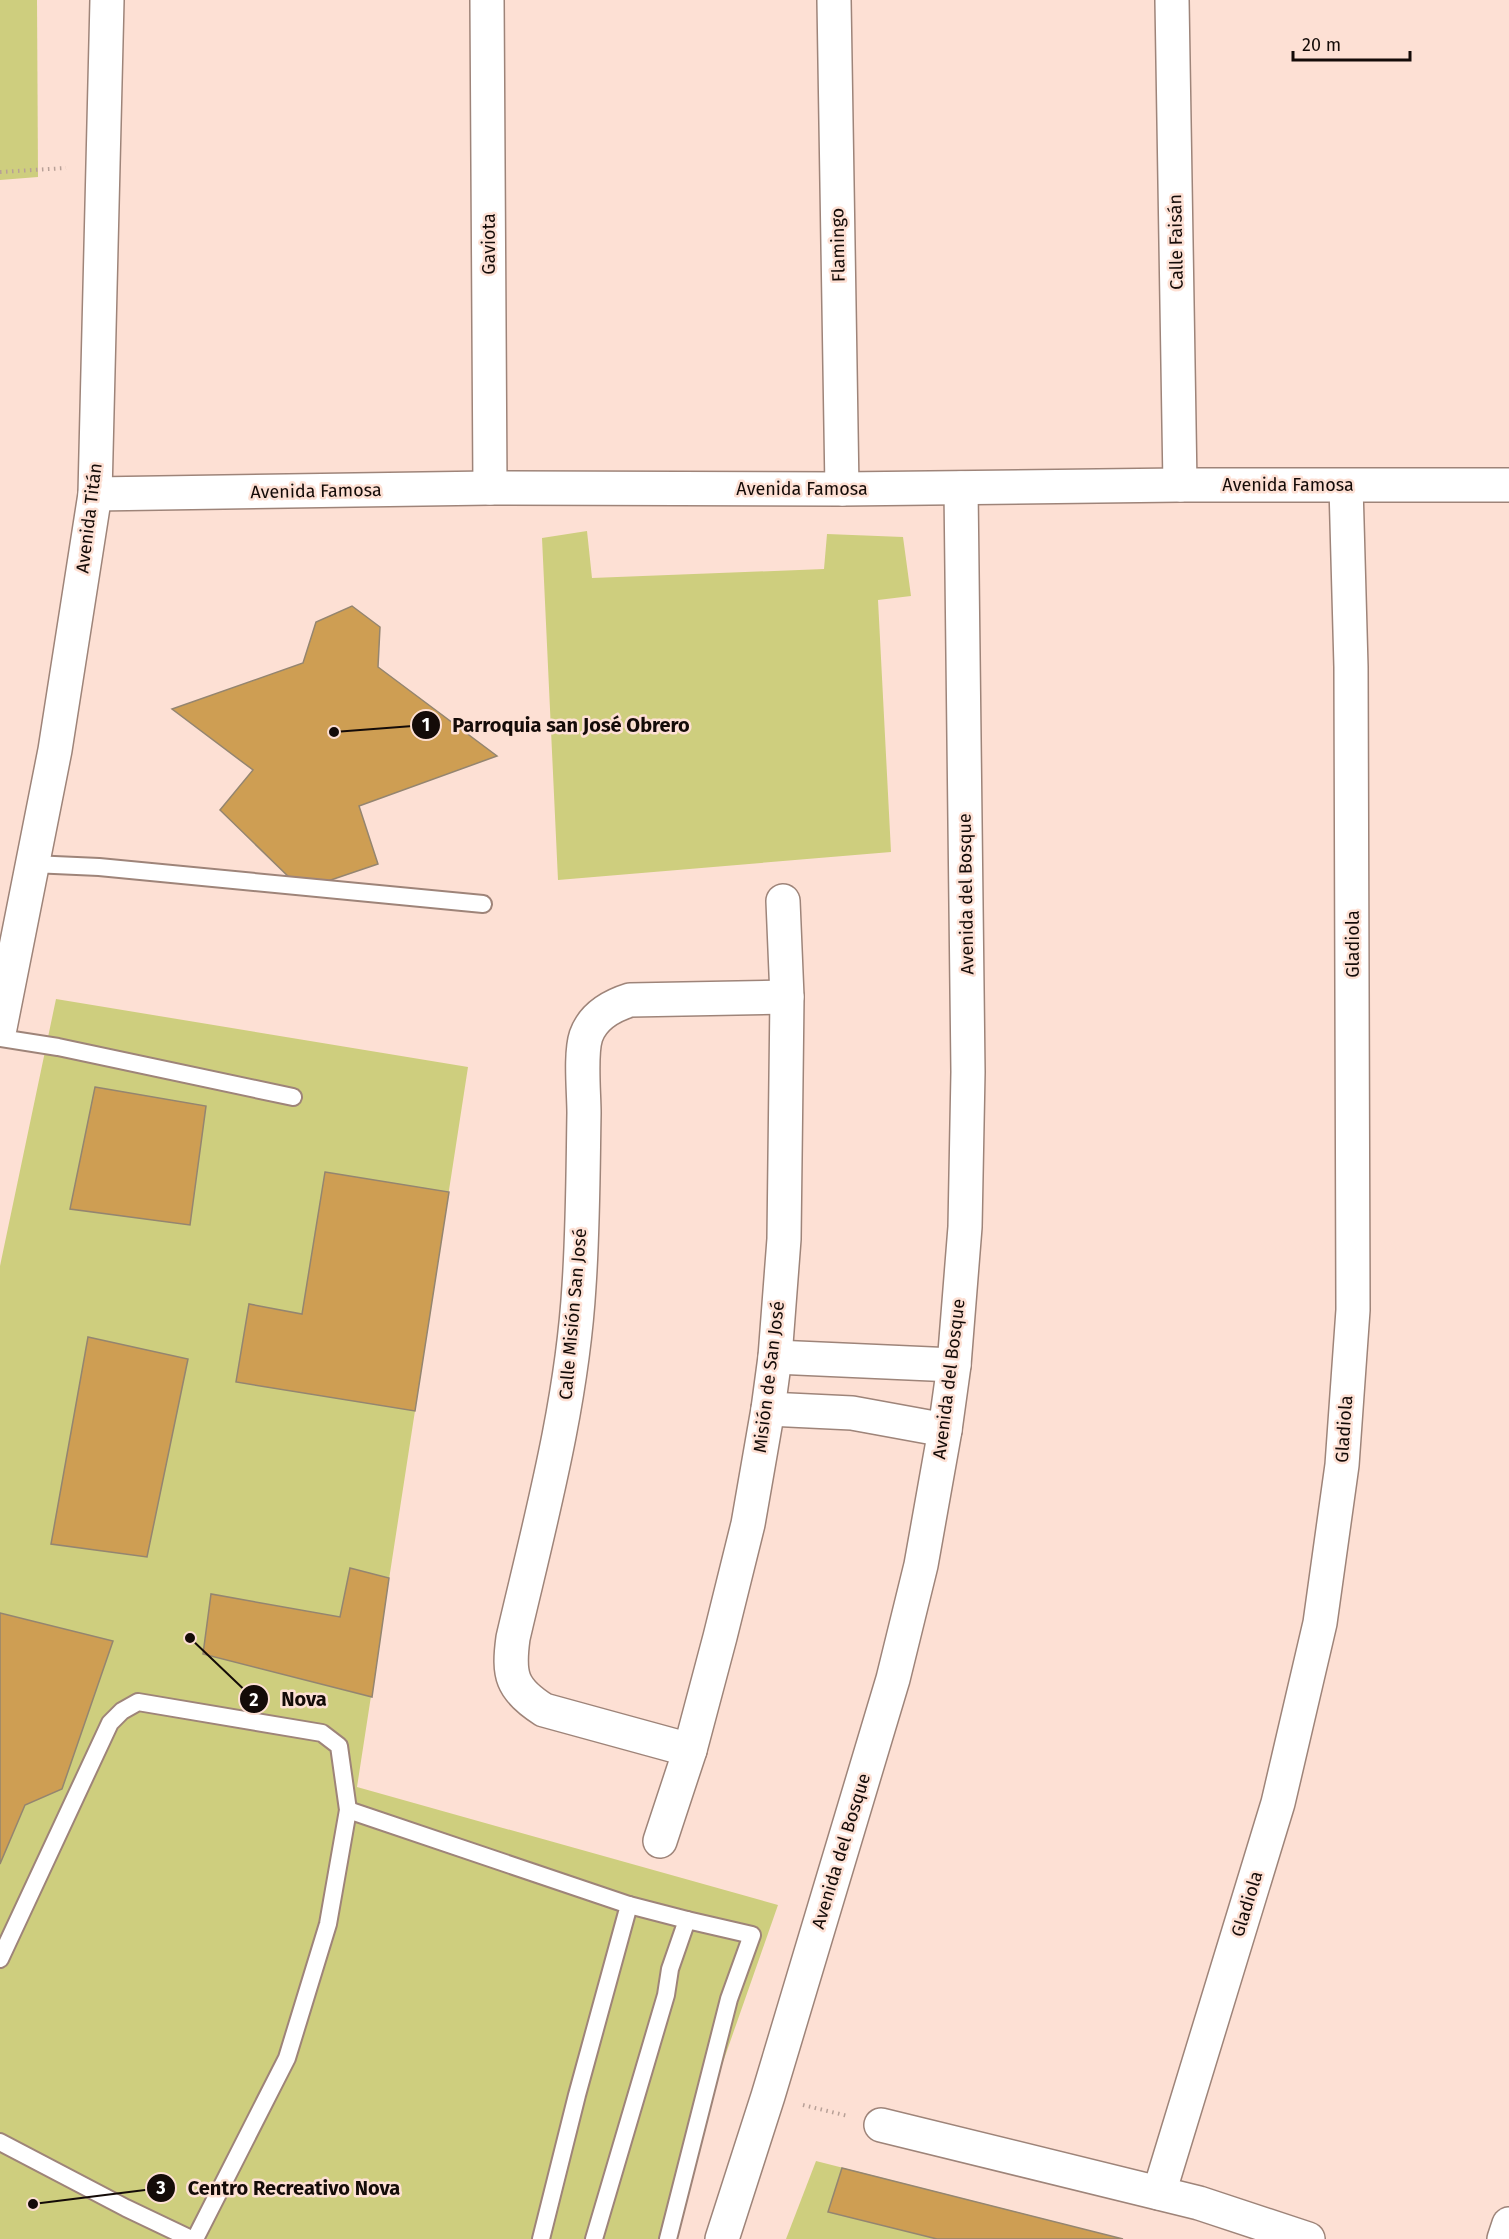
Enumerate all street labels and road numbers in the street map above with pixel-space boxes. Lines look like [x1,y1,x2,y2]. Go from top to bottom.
street label: Calle Faisán [1164,194,1188,290]
street label: Flamingo [826,208,850,282]
street label: Gaviota [478,213,500,275]
street label: Avenida Titán [71,462,107,574]
street label: Avenida Famosa [1222,474,1354,496]
street label: Avenida Famosa [736,478,868,500]
street label: Avenida Famosa [250,479,382,503]
street label: Avenida del Bosque [954,813,978,975]
street label: Gladiola [1342,910,1364,978]
street label: Calle Misión San José [555,1227,591,1401]
street label: Avenida del Bosque [928,1298,970,1460]
street label: Misión de San José [749,1300,789,1454]
street label: Gladiola [1331,1394,1357,1464]
street label: Avenida del Bosque [807,1771,875,1931]
street label: Gladiola [1227,1868,1267,1940]

